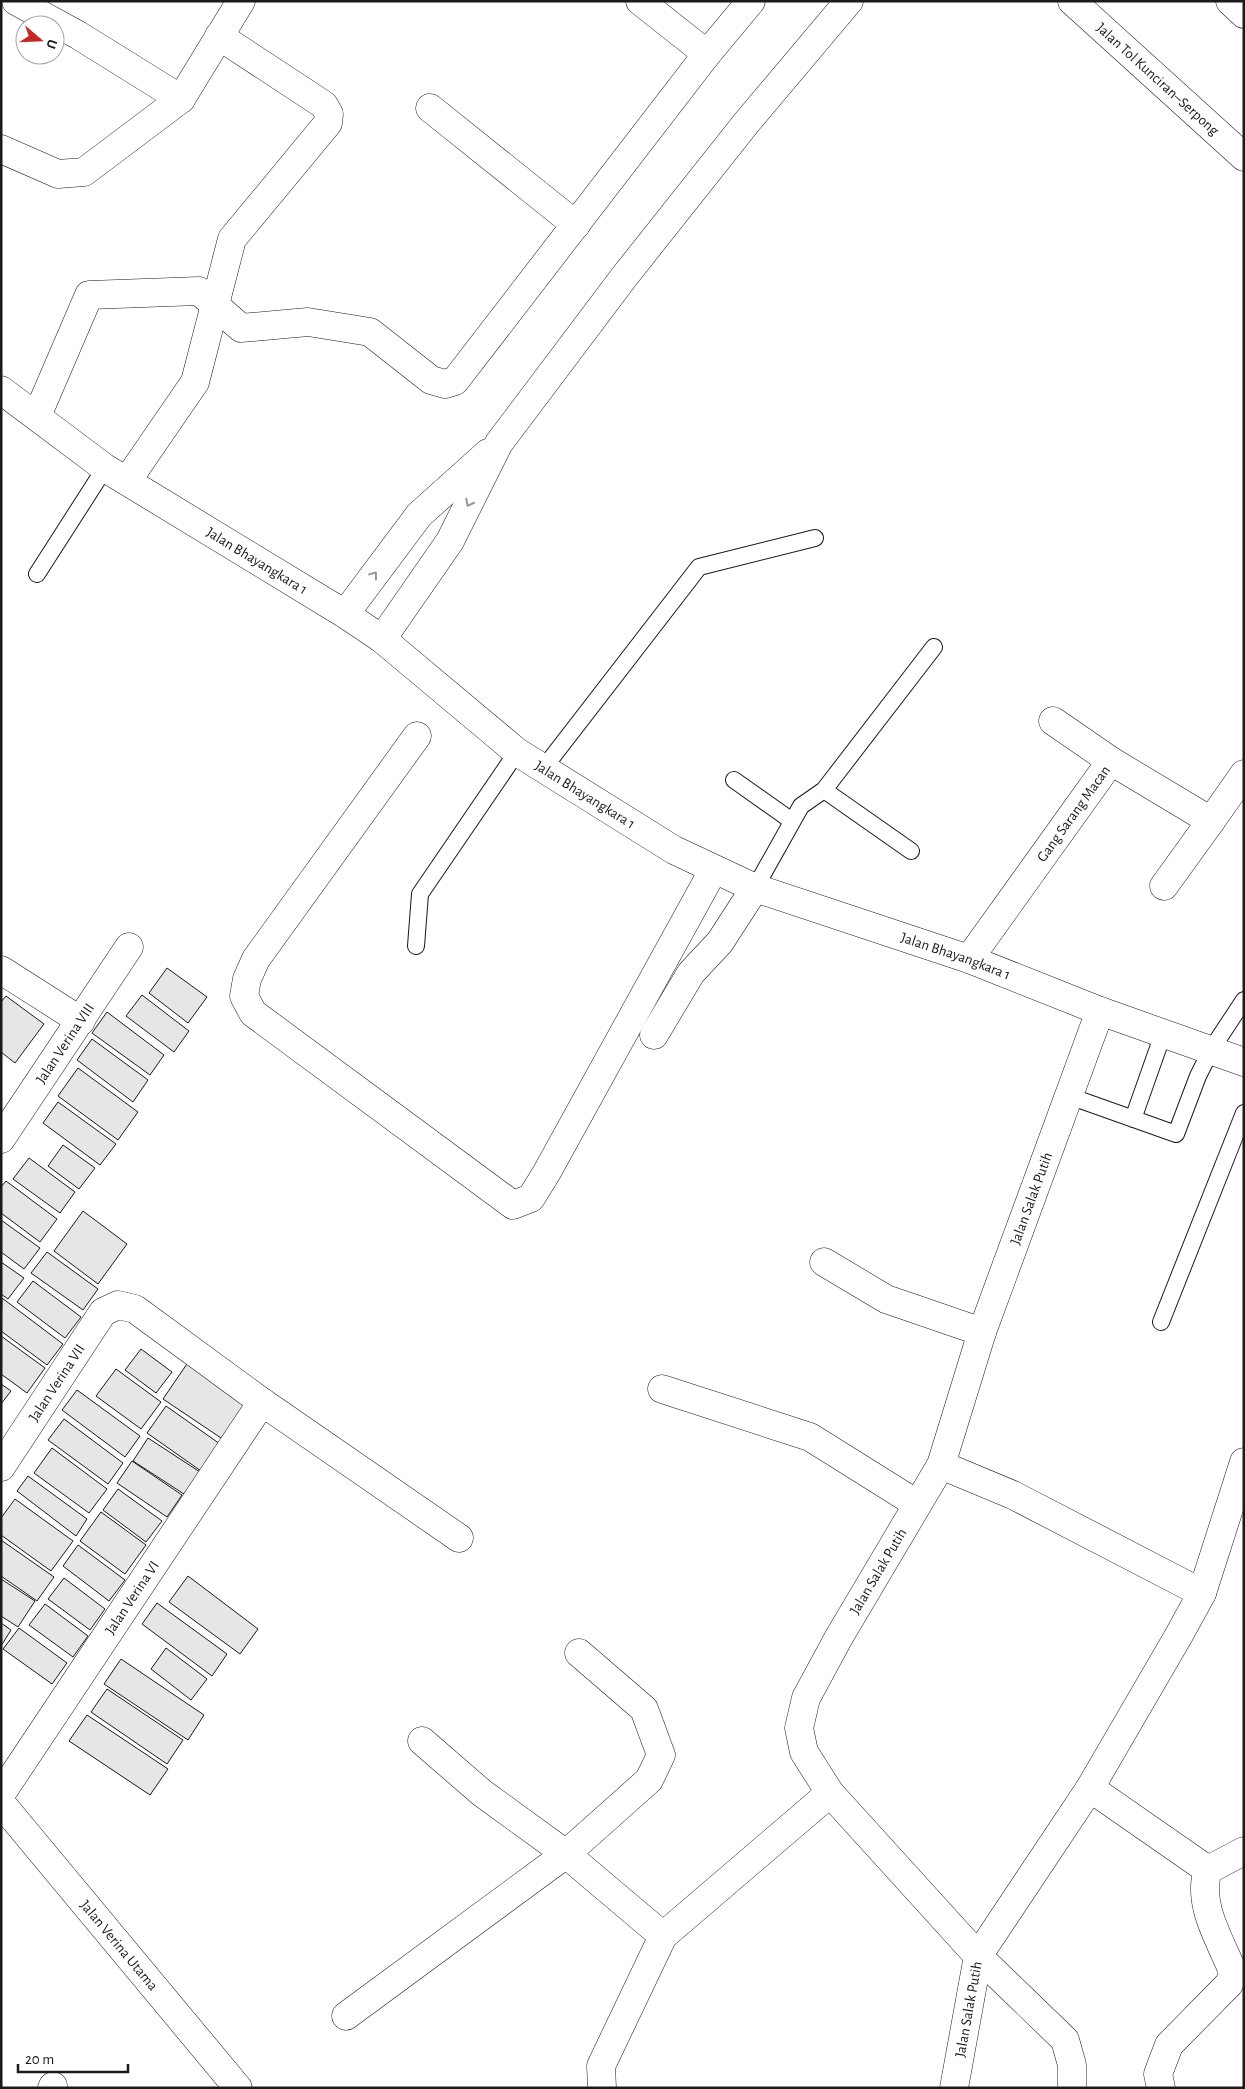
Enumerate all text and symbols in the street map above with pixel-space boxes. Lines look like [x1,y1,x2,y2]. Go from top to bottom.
north arrow [15,15,65,65]
street label: Jalan Tol Kunciran–Serpong [1094,20,1223,139]
text: U [43,37,59,50]
one-way arrow [465,497,475,506]
street label: Jalan Bhayangkara 1 [204,524,310,597]
one-way arrow [368,571,377,581]
street label: Jalan Bhayangkara 1 [532,758,638,831]
street label: Gang Sarang Macan [1034,763,1113,864]
street label: Jalan Bhayangkara 1 [899,929,1013,982]
street label: Jalan Verina VIII [33,1000,97,1086]
street label: Jalan Salak Putih [1007,1150,1055,1247]
street label: Jalan Verina VII [26,1341,87,1424]
street label: Jalan Salak Putih [847,1526,909,1617]
street label: Jalan Verina VI [102,1558,162,1637]
street label: Jalan Verina Utama [78,1897,161,1993]
street label: Jalan Salak Putih [952,1960,984,2058]
scale bar [18,2042,128,2074]
text: 20 m [25,2052,54,2067]

